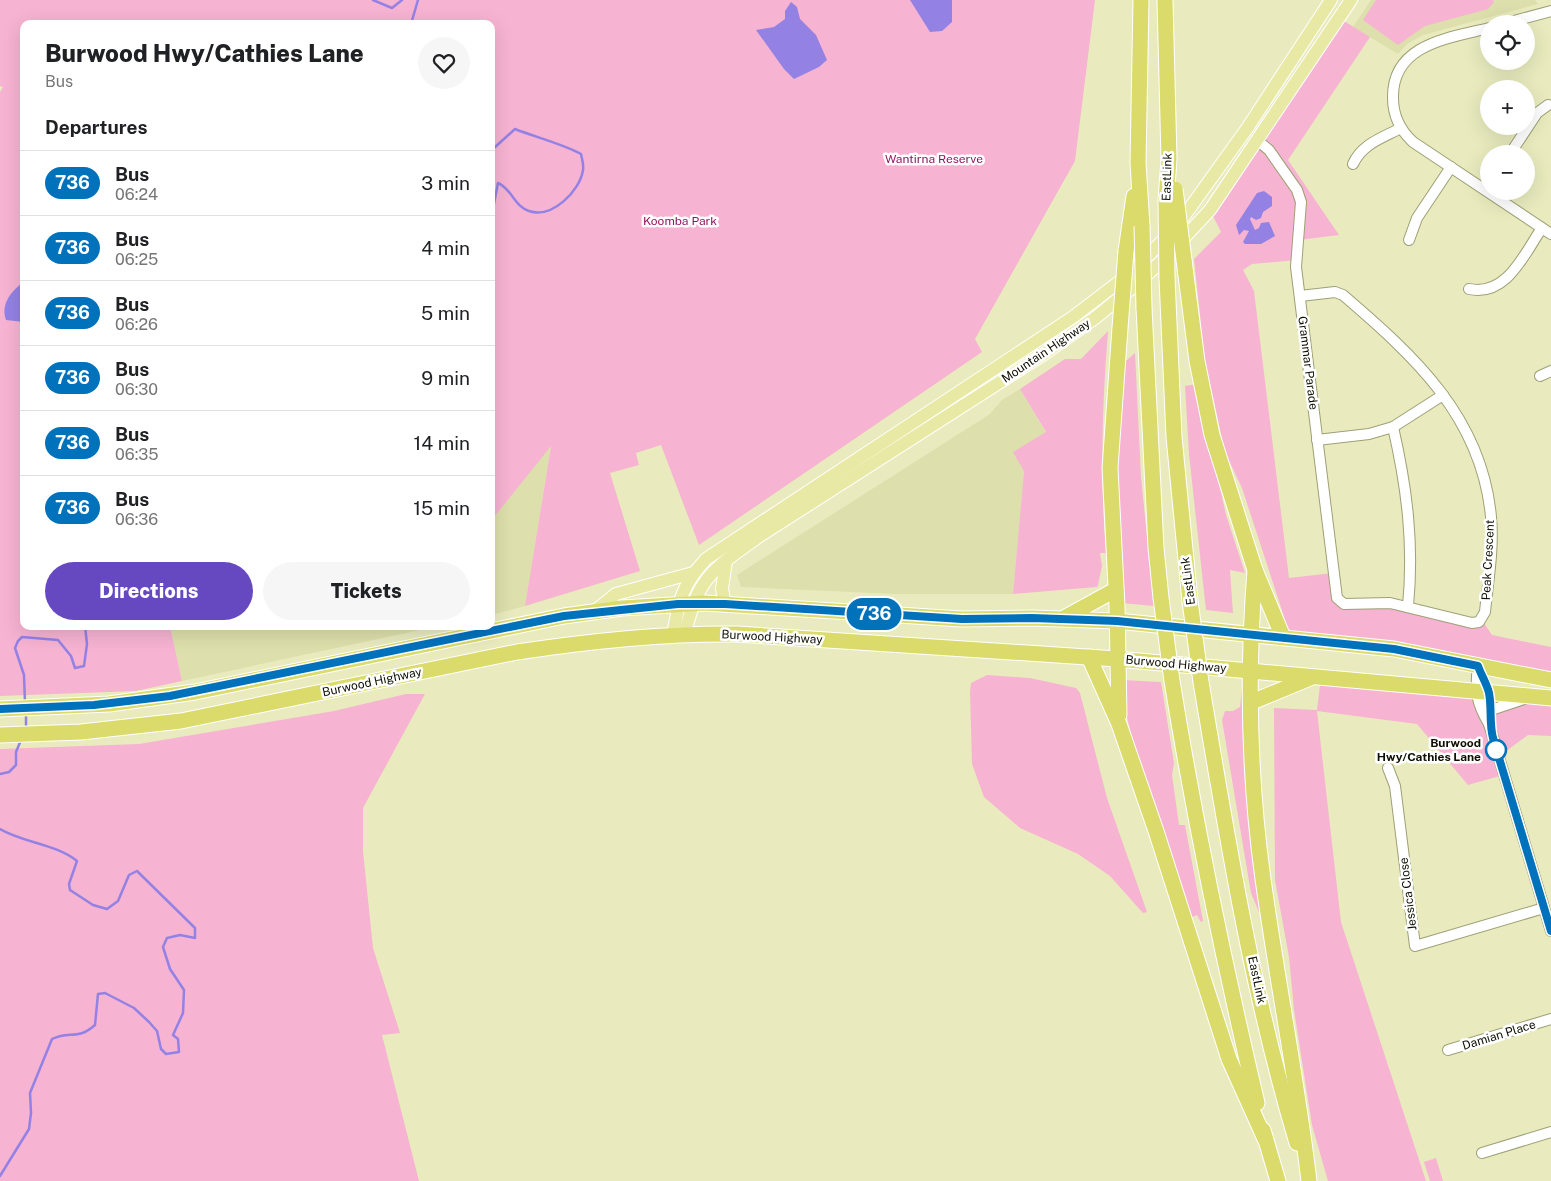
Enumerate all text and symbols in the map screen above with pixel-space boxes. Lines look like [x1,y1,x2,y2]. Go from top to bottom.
map controls [1480,15,1535,200]
button: locate [1480,15,1535,70]
button: heart [418,37,470,89]
text: Burwood Hwy/Cathies Lane [45,39,364,67]
text: Bus [45,72,73,91]
button: + [1480,80,1535,135]
text: Departures [45,116,148,138]
button: − [1480,145,1535,200]
park label: Wantirna Reserve [885,152,983,166]
street label: EastLink [1159,152,1175,201]
text: Bus [115,163,149,185]
text: 736 [55,172,90,193]
text: 3 min [421,172,470,194]
text: 06:24 [115,185,158,204]
park label: Koomba Park [643,214,717,228]
text: Bus [115,228,149,250]
text: 736 [55,237,90,258]
text: 4 min [421,237,470,259]
text: 06:25 [115,250,158,269]
text: Bus [115,293,149,315]
text: 736 [55,302,90,323]
text: 5 min [421,302,470,324]
text: 06:26 [115,315,158,334]
street label: Grammar Parade [1295,315,1321,411]
street label: Mountain Highway [999,316,1093,386]
text: Bus [115,358,149,380]
text: 736 [55,367,90,388]
text: 9 min [421,367,470,389]
text: 06:30 [115,380,158,399]
text: Bus [115,423,149,445]
text: 736 [55,432,90,453]
text: 14 min [413,432,470,454]
text: 06:35 [115,445,159,464]
text: Bus [115,488,149,510]
text: 736 [55,497,90,518]
text: 15 min [413,497,470,519]
text: 06:36 [115,510,158,529]
street label: Peak Crescent [1479,519,1497,601]
street label: EastLink [1178,556,1198,606]
button: Directions [45,562,253,620]
button: Tickets [263,562,470,620]
line badge: 736 [845,598,903,630]
text: 736 [857,603,891,624]
street label: Burwood Highway [721,627,823,647]
street label: Burwood Highway [1125,653,1228,675]
street label: Burwood Highway [321,665,424,699]
place label: Burwood Hwy/Cathies Lane [1377,736,1481,764]
marker: Burwood Hwy/Cathies Lane [1485,739,1507,761]
street label: Jessica Close [1397,856,1419,931]
street label: EastLink [1245,955,1269,1005]
street label: Damian Place [1461,1017,1538,1053]

